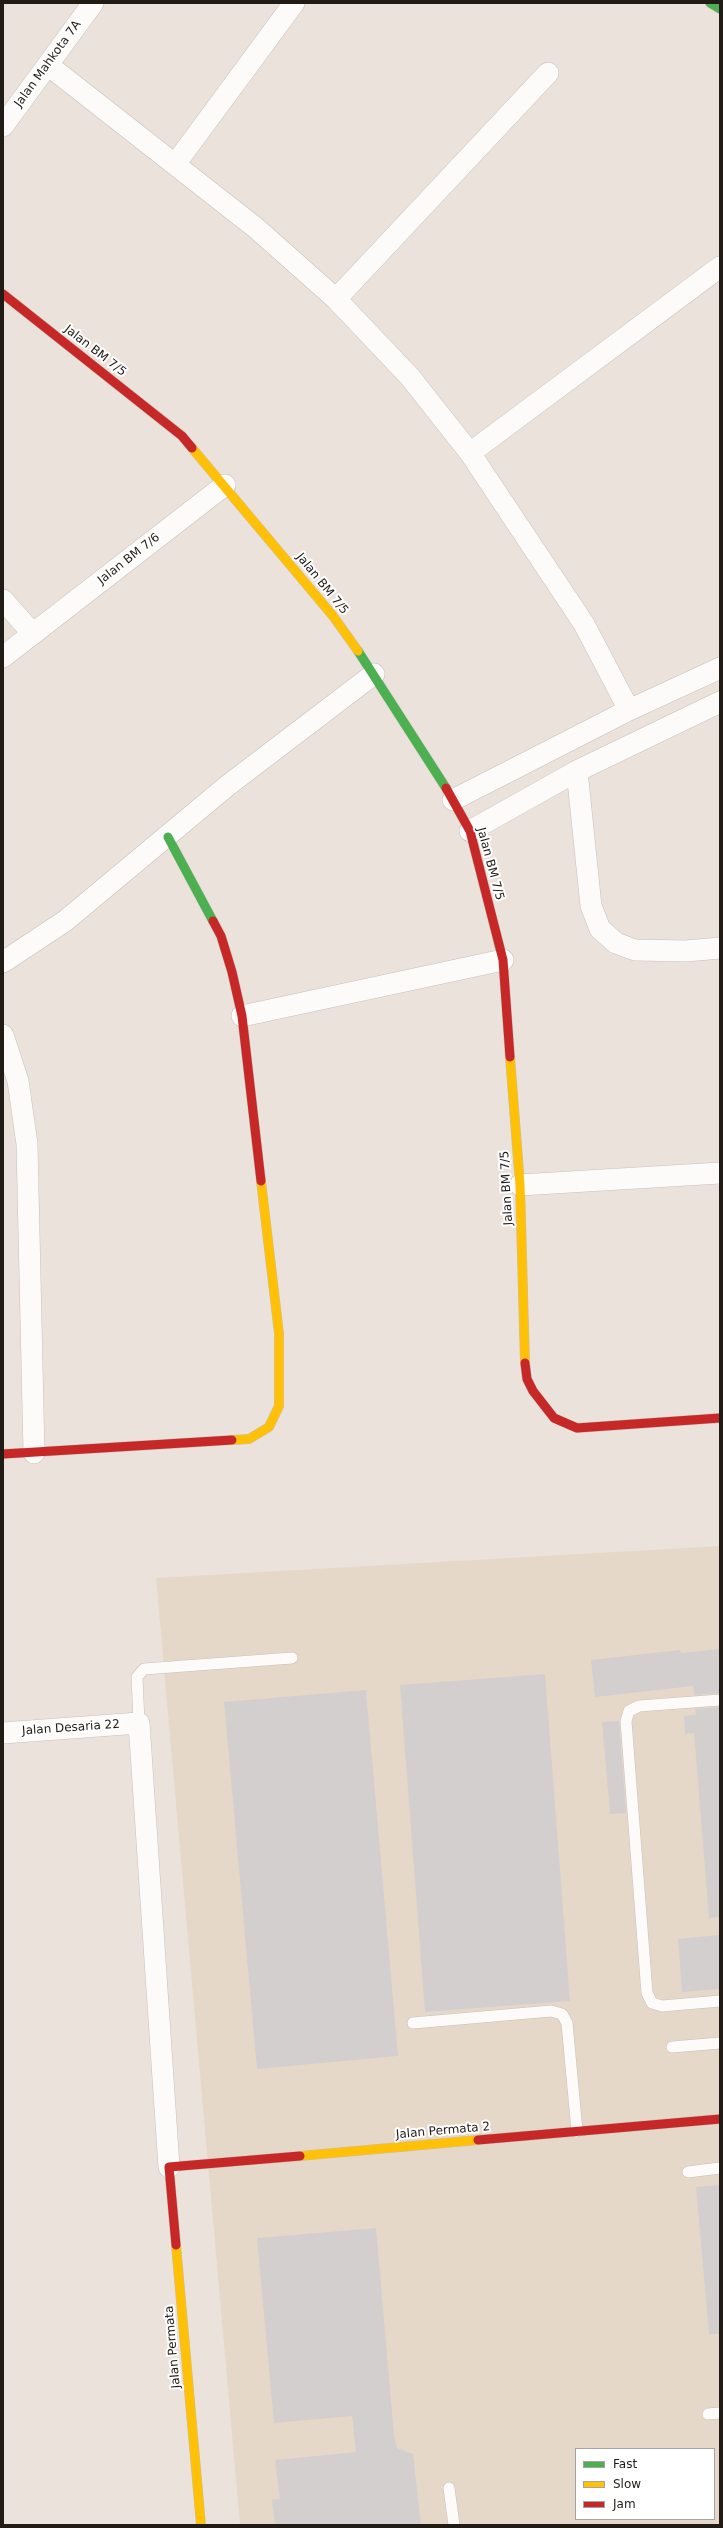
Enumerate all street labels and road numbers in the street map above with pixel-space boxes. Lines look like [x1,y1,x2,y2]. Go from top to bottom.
street label: Jalan Mahkota 7A [12,18,84,110]
street label: Jalan BM 7/5 [61,322,129,380]
street label: Jalan BM 7/6 [95,530,163,588]
street label: Jalan BM 7/5 [293,550,351,618]
street label: Jalan BM 7/5 [473,826,507,902]
street label: Jalan BM 7/5 [498,1150,516,1226]
street label: Jalan Desaria 22 [22,1717,120,1739]
street label: Jalan Permata 2 [395,2120,491,2142]
street label: Jalan Permata [162,2305,184,2389]

